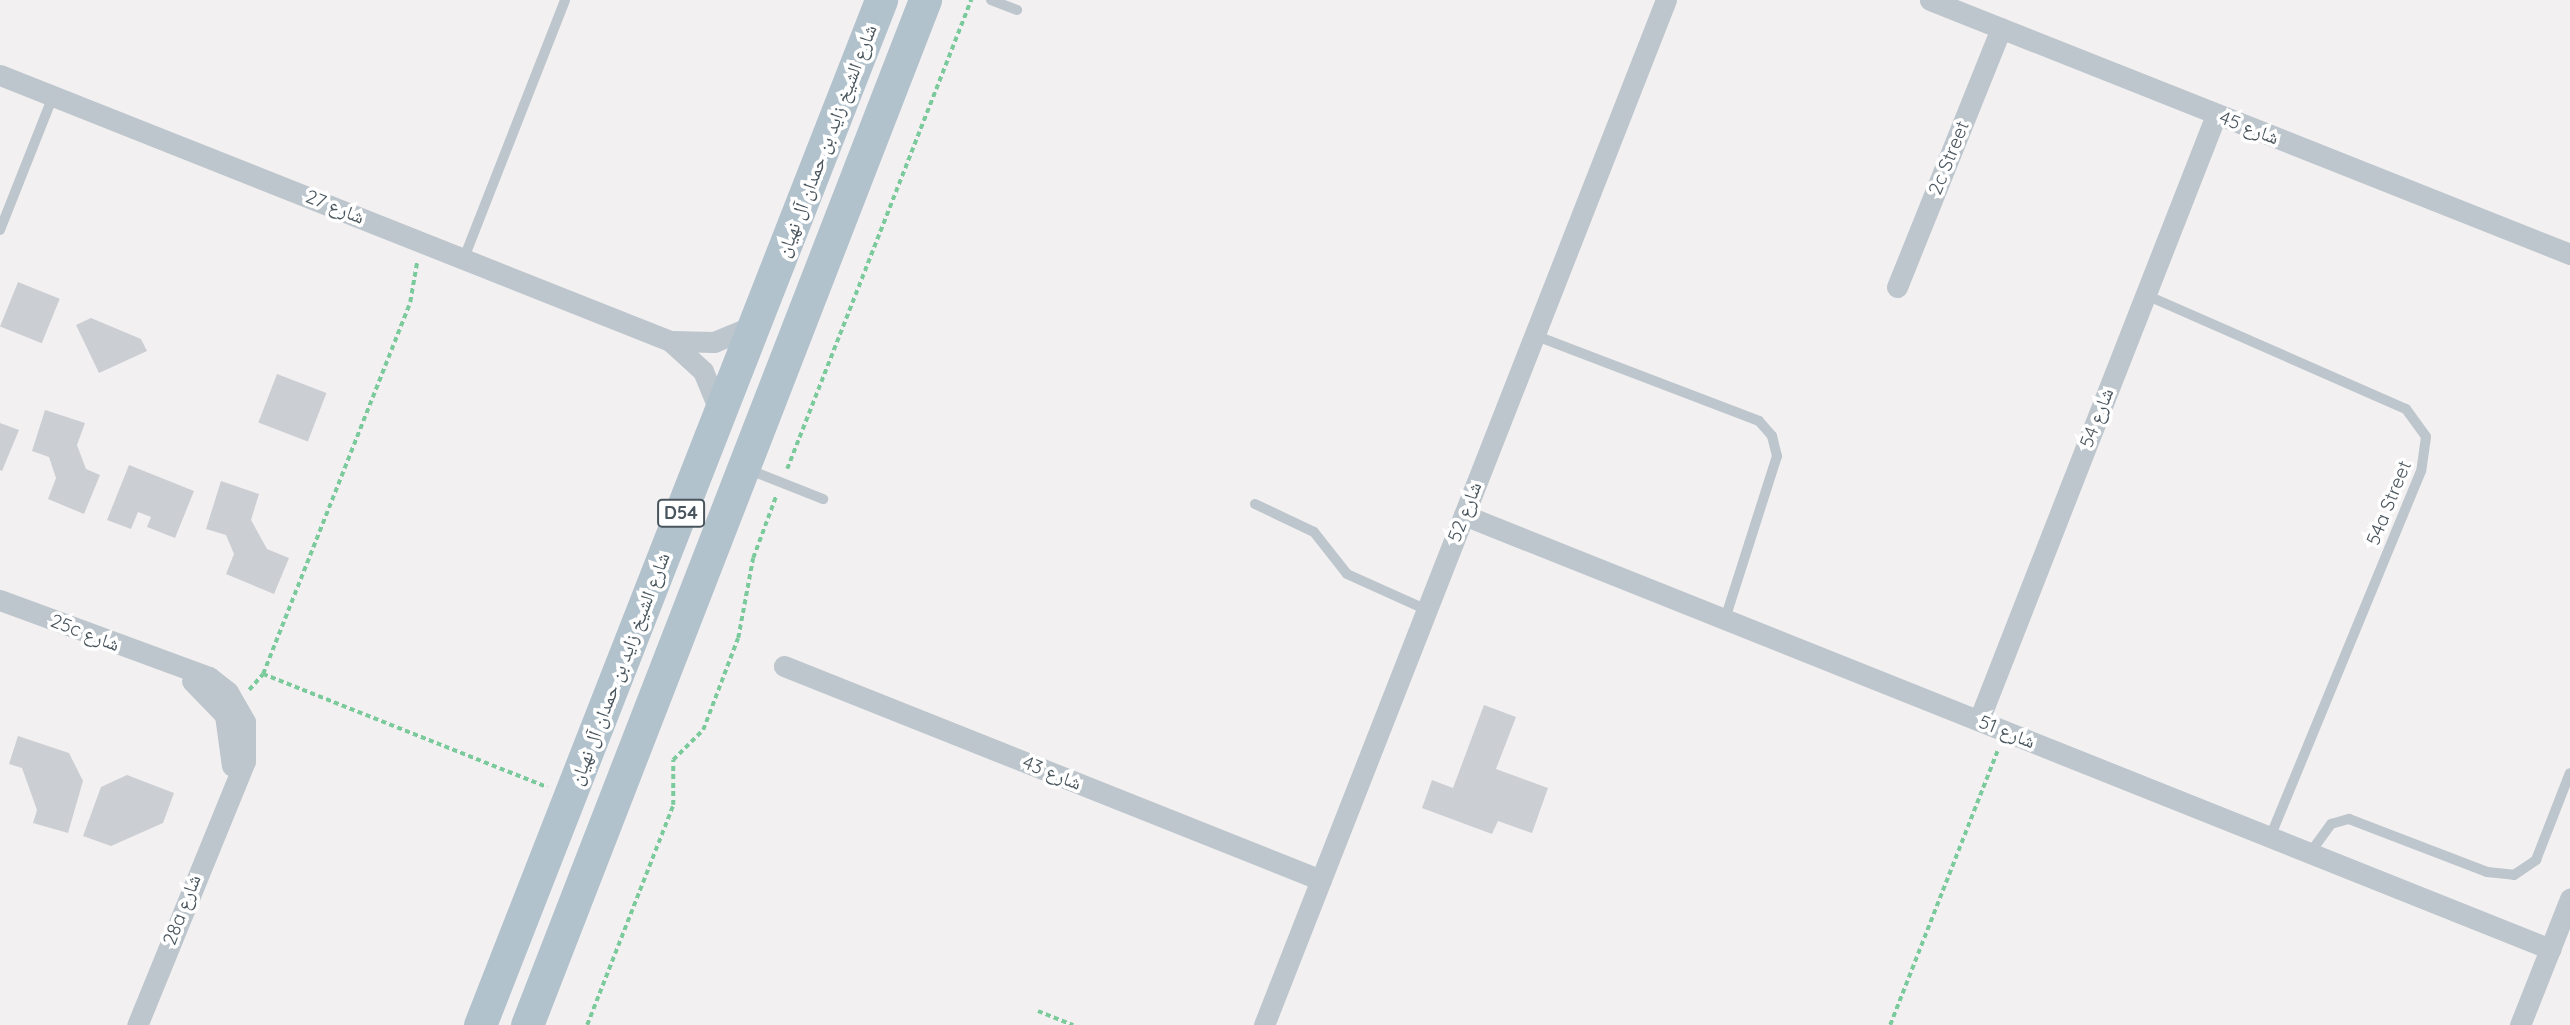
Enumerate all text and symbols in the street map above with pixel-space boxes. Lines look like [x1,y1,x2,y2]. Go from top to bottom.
street label: شارع الشيخ زايد بن حمدان آل نهيان [772,21,882,261]
street label: شارع 45 [2216,106,2282,150]
street label: 2c Street [1924,118,1974,198]
street label: شارع 27 [302,185,368,229]
street label: شارع 54 [2075,385,2119,451]
street label: 54a Street [2362,457,2416,549]
street label: شارع 52 [1443,479,1487,545]
road number: D54 [656,499,706,528]
street label: شارع الشيخ زايد بن حمدان آل نهيان [565,549,675,789]
street label: 25c شارع [47,609,123,657]
street label: شارع 51 [1976,710,2038,754]
street label: شارع 43 [1019,751,1085,795]
street label: 28a شارع [158,872,206,948]

